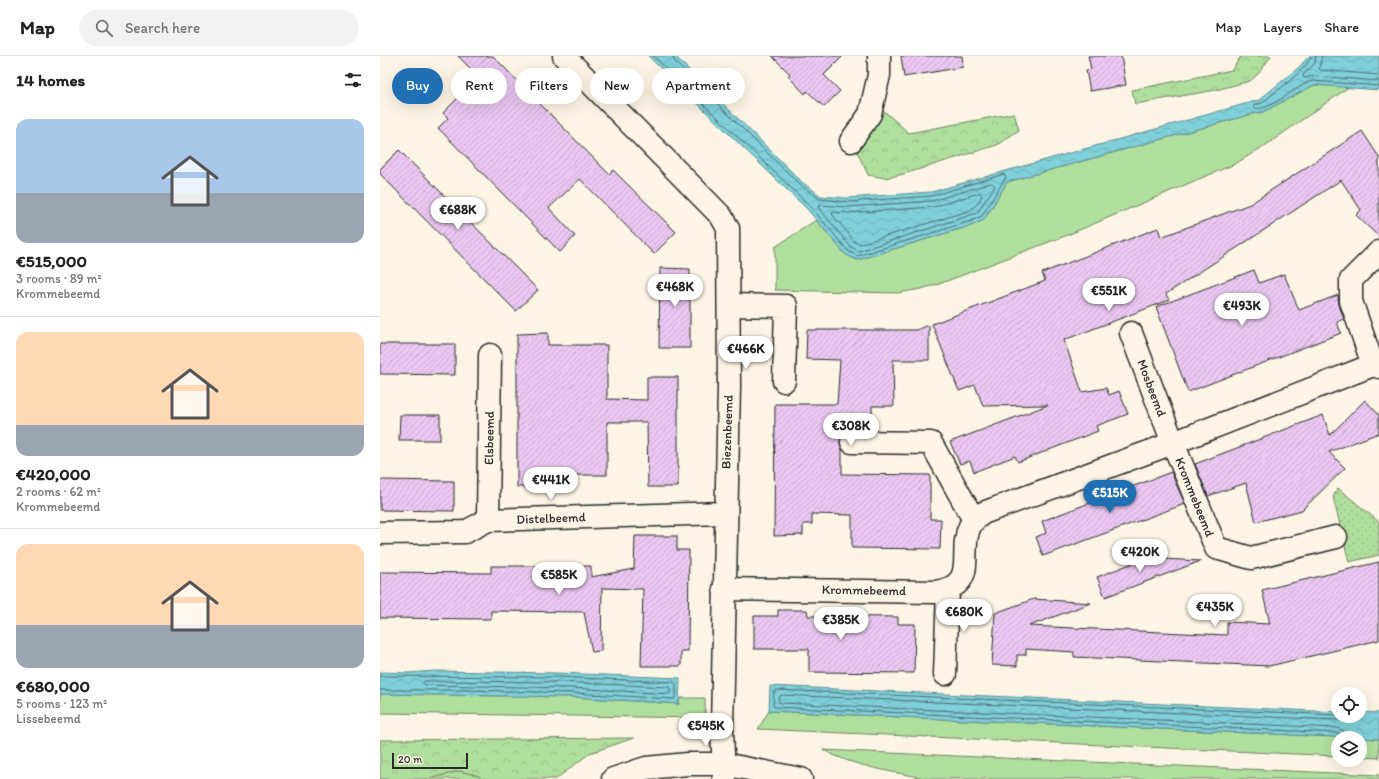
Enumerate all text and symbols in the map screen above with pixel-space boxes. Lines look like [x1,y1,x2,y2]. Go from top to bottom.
search box [79,10,359,46]
text: Map [20,16,55,39]
icon: search [93,17,115,39]
text: Search here [125,19,200,37]
text: Map [1216,19,1241,36]
text: Layers [1263,19,1302,36]
text: Share [1324,19,1359,36]
chip: Buy [392,68,443,104]
chip: Rent [451,68,507,104]
chip: Filters [515,68,582,104]
chip: New [590,68,644,104]
chip: Apartment [652,68,745,104]
icon: filters [342,69,364,91]
text: 14 homes [16,70,85,90]
icon: home [154,145,226,217]
pin: €688K [430,197,486,231]
text: €688K [440,202,476,217]
text: €515,000 [16,251,87,271]
text: 3 rooms · 89 m² [16,271,102,286]
pin: €468K [647,274,703,308]
pin: €551K [1081,278,1137,312]
text: €468K [656,279,694,294]
text: €551K [1091,283,1127,298]
text: Krommebeemd [16,286,100,301]
pin: €493K [1214,293,1270,327]
text: €493K [1223,298,1261,313]
pin: €466K [718,336,774,370]
text: €466K [727,341,765,356]
street label: Mosbeemd [1134,357,1170,419]
icon: home [154,358,226,430]
street label: Biezenbeemd [718,395,736,469]
street label: Elsbeemd [481,411,497,465]
pin: €308K [823,413,879,447]
text: €308K [832,418,870,433]
street label: Krommebeemd [1172,455,1218,539]
text: €420,000 [16,464,91,484]
pin: €441K [523,467,579,501]
text: €441K [532,472,570,487]
pin: €515K [1082,480,1138,514]
text: 2 rooms · 62 m² [16,484,101,499]
text: €515K [1092,485,1128,500]
text: Krommebeemd [16,499,100,514]
street label: Distelbeemd [516,509,586,527]
pin: €420K [1112,539,1168,573]
text: €420K [1121,544,1159,559]
pin: €585K [531,562,587,596]
text: €585K [541,567,577,582]
icon: home [154,570,226,642]
street label: Krommebeemd [822,582,906,598]
pin: €435K [1187,594,1243,628]
pin: €680K [936,599,992,633]
text: €435K [1196,599,1234,614]
text: €680K [945,604,983,619]
pin: €385K [813,607,869,641]
text: €385K [823,612,859,627]
text: €680,000 [16,676,90,696]
map controls [1331,687,1367,767]
button: locate [1331,687,1367,723]
text: 5 rooms · 123 m² [16,696,107,711]
text: Lissebeemd [16,711,81,726]
pin: €545K [678,713,734,747]
text: €545K [687,718,725,733]
button: layers [1331,731,1367,767]
scale bar [392,751,468,770]
text: 20 m [398,753,422,766]

